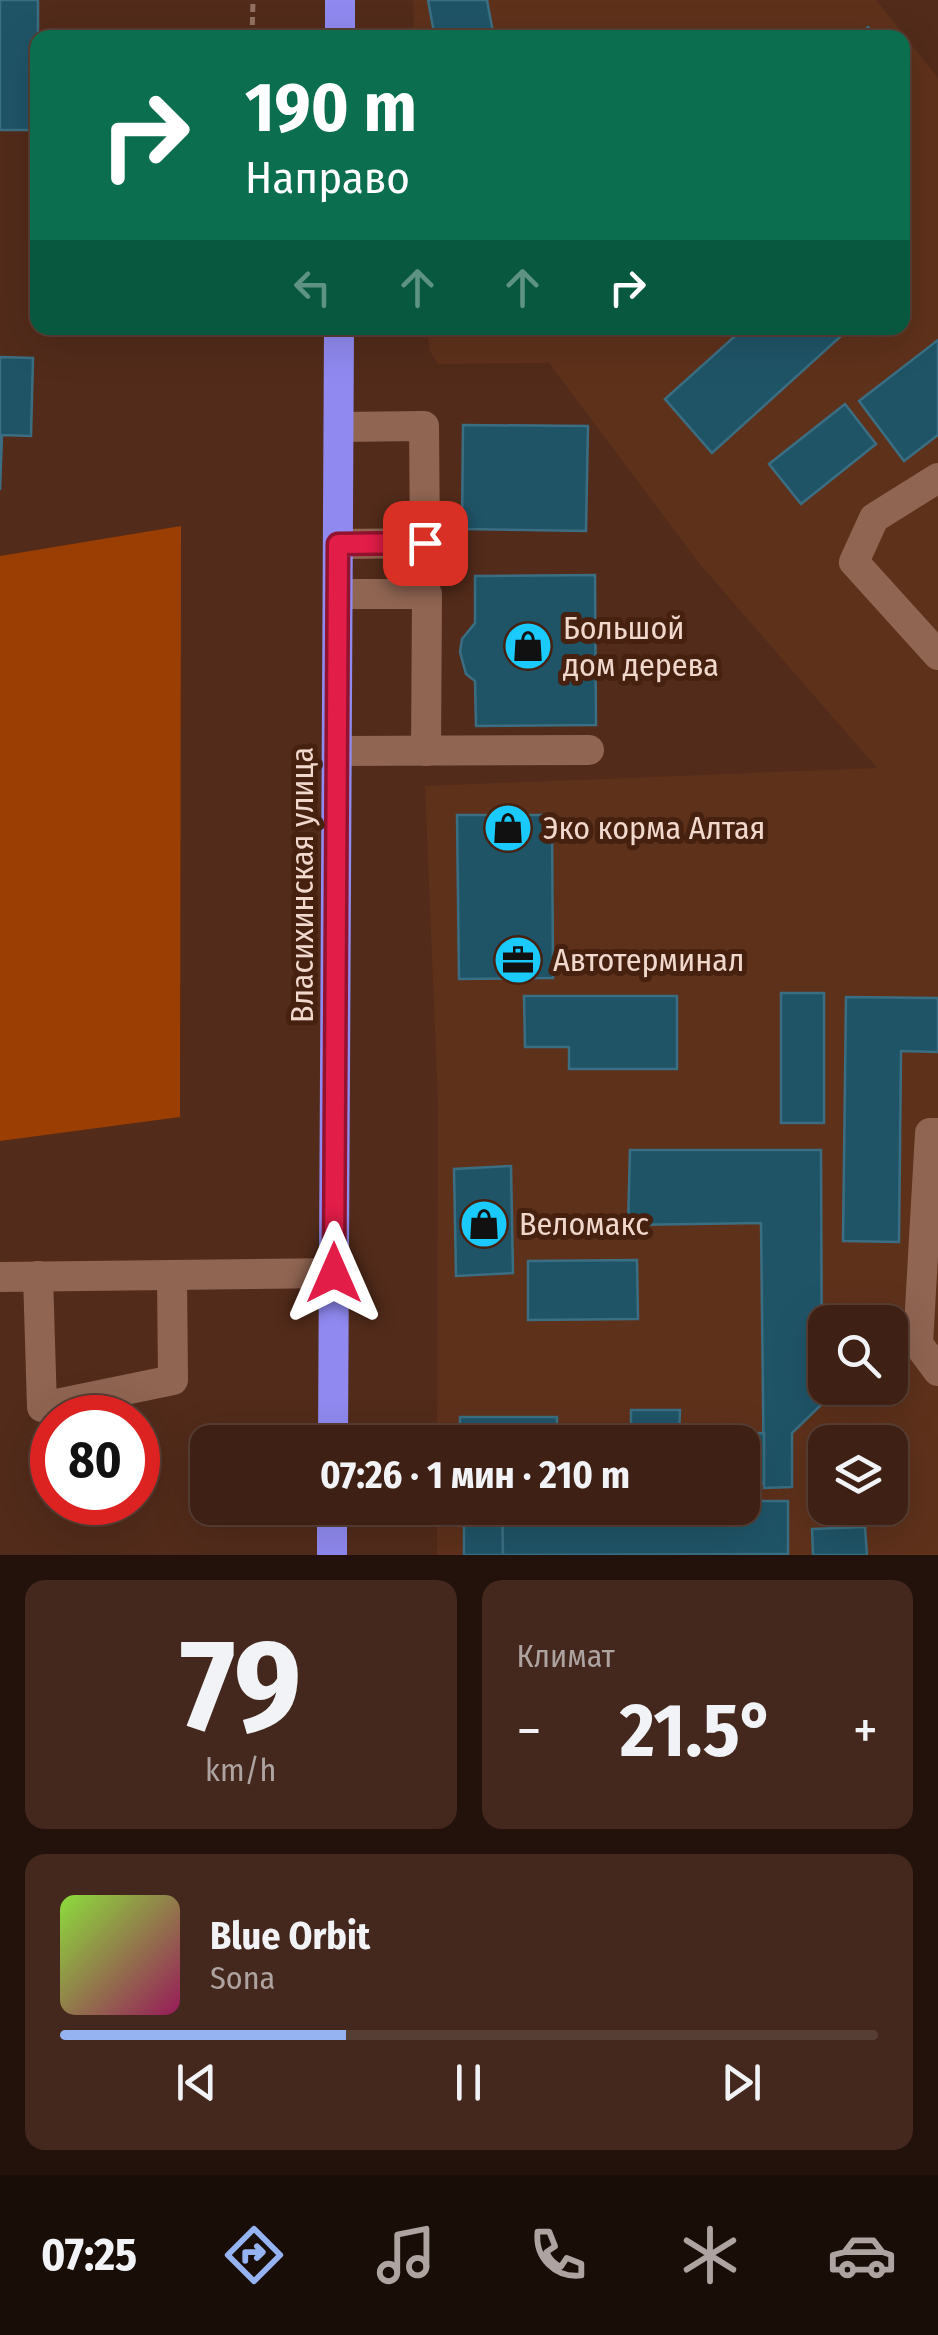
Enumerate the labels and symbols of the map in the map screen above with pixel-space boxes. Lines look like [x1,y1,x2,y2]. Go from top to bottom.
pin [383,501,468,586]
place label: Большой дом дерева [563,609,719,684]
shop icon: Большой дом дерева [502,620,554,672]
street label: Власихинская улица [283,747,321,1023]
shop icon: Эко корма Алтая [482,802,534,854]
place label: Эко корма Алтая [543,809,765,847]
office icon: Автотерминал [492,934,544,986]
place label: Автотерминал [553,941,744,979]
shop icon: Веломакс [458,1198,510,1250]
place label: Веломакс [519,1205,649,1243]
position arrow [282,1221,386,1325]
speed limit sign: 80 [30,1395,160,1525]

